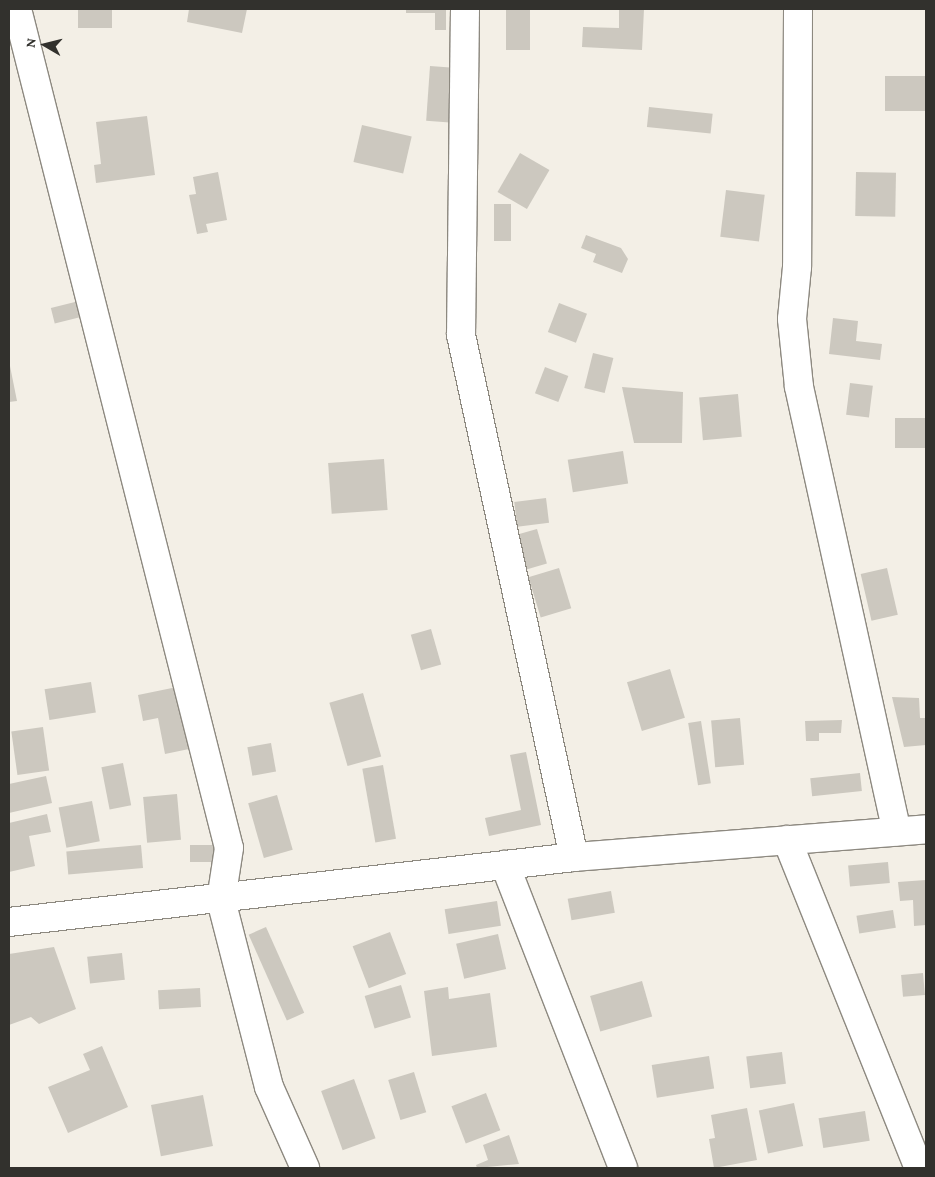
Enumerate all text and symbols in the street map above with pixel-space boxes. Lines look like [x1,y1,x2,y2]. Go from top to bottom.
north arrow [20,20,70,70]
text: N [22,37,39,49]

